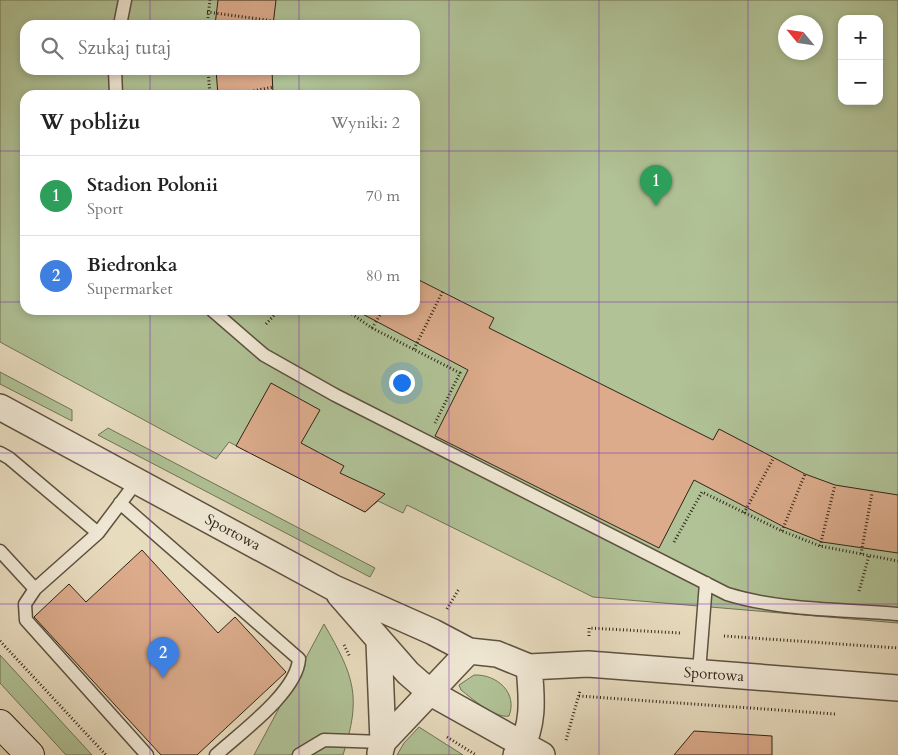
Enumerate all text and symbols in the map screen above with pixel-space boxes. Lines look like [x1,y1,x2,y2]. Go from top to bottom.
north arrow [778,15,823,60]
map controls [838,15,883,105]
button: + [838,15,883,60]
search box [20,20,420,75]
icon: search [38,34,66,62]
text: Szukaj tutaj [78,35,171,61]
button: − [838,60,883,105]
text: W pobliżu [40,108,141,137]
text: Wyniki: 2 [331,112,400,134]
pin: 1 [640,165,672,206]
text: Stadion Polonii [87,172,218,198]
text: 1 [52,185,60,207]
text: 70 m [366,185,400,207]
text: Sport [87,198,123,220]
text: Biedronka [87,252,177,278]
text: 2 [52,265,60,287]
text: 80 m [366,265,400,287]
text: Supermarket [87,278,173,300]
your location [389,370,415,396]
street label: Sportowa [202,509,265,555]
pin: 2 [147,637,179,678]
street label: Sportowa [683,662,745,686]

